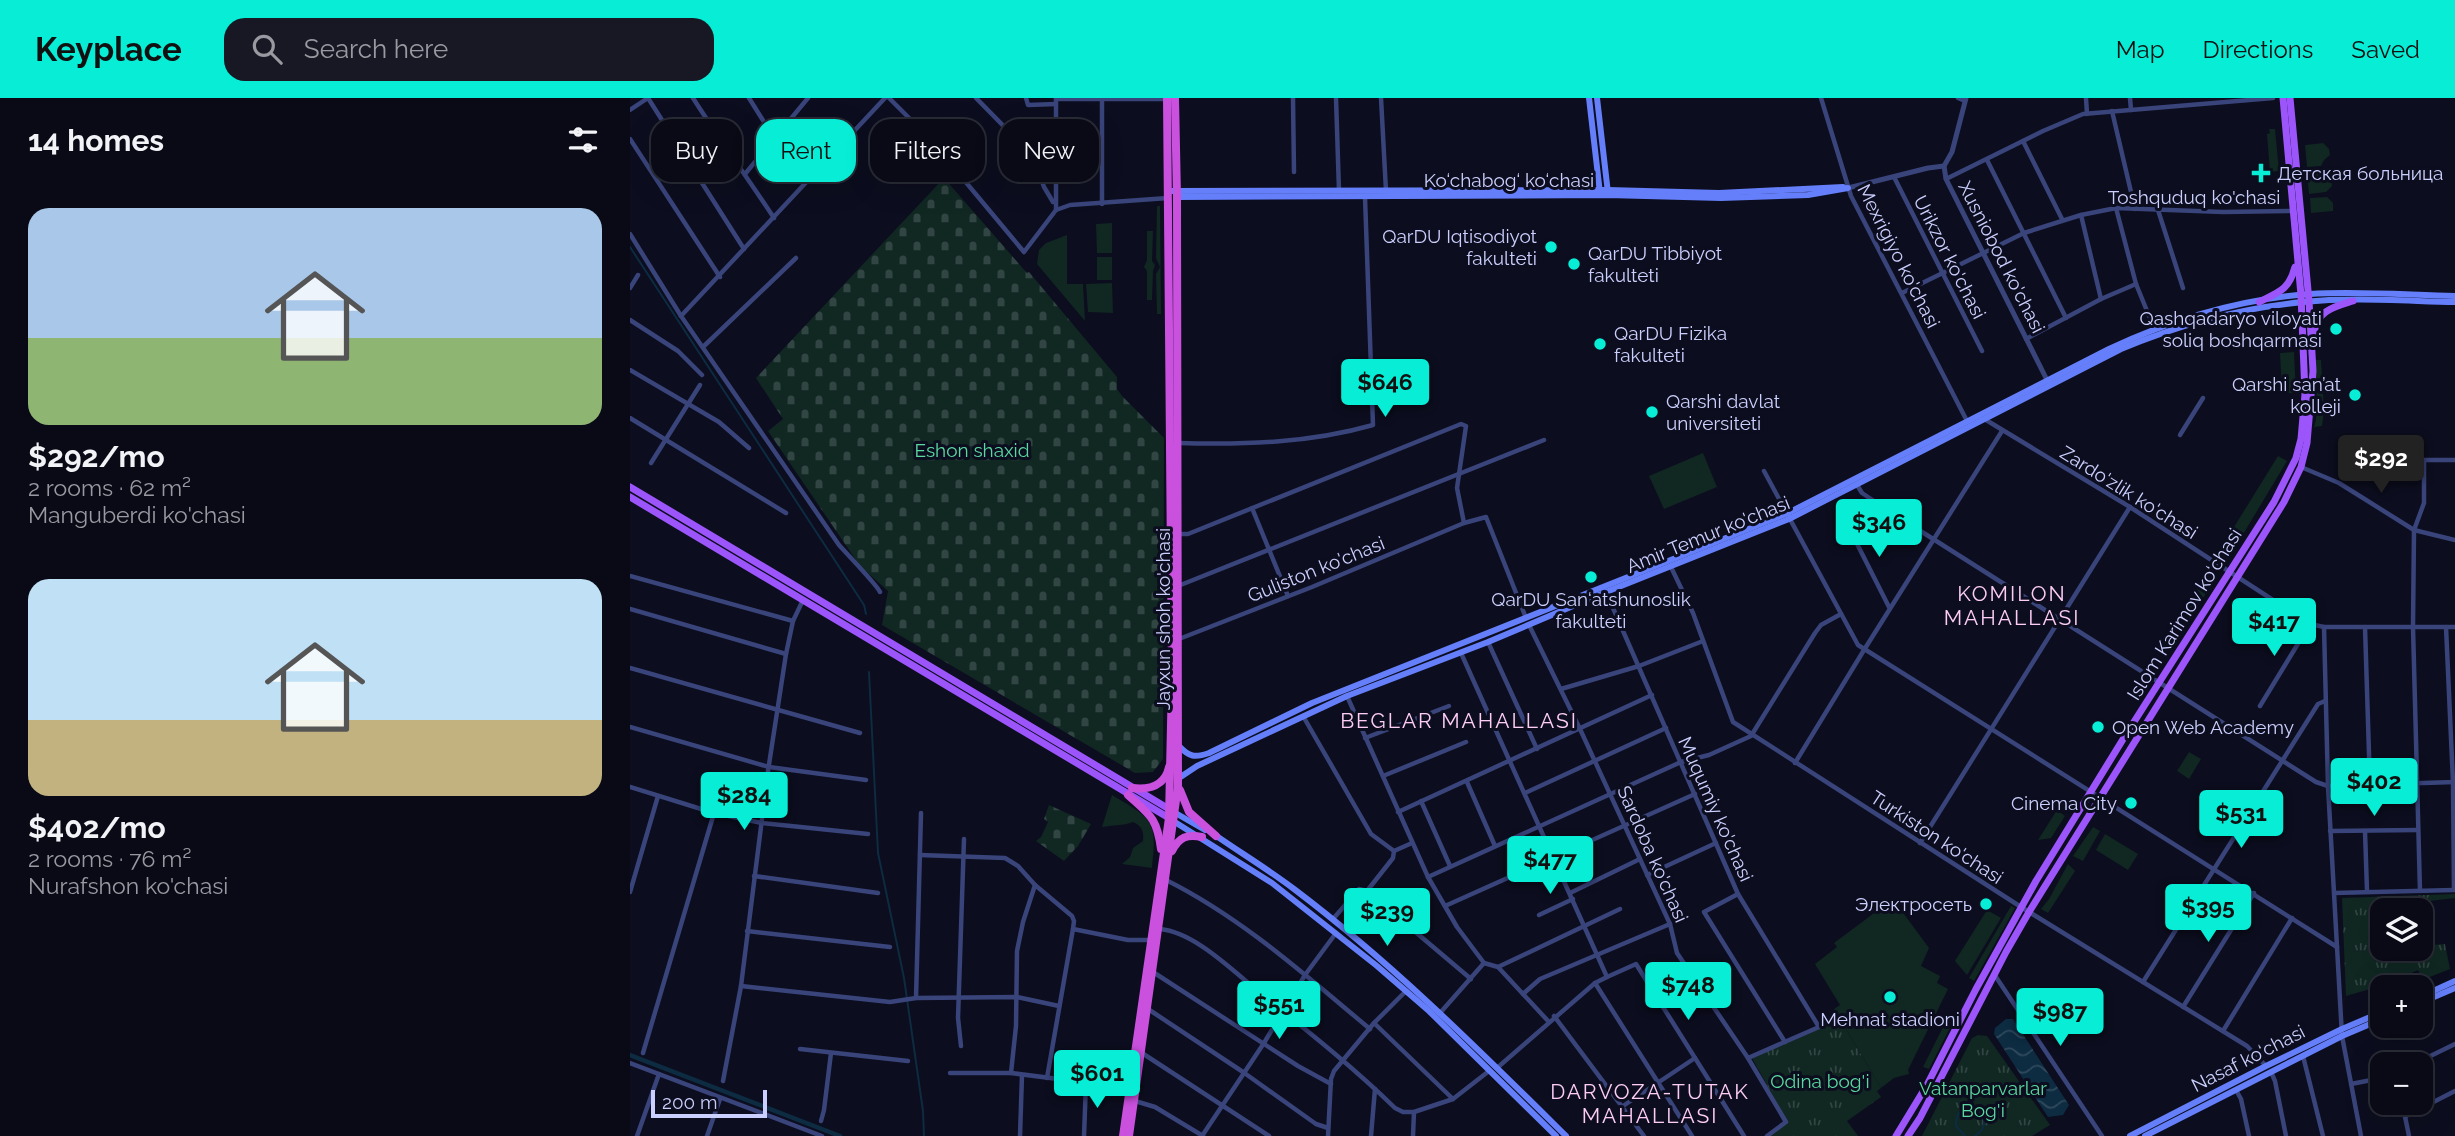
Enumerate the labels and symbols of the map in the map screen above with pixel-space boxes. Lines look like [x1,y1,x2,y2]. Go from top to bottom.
place label: Детская больница [2277,162,2443,184]
marker: Детская больница [2251,163,2271,183]
street label: Ko‘chabog‘ ko‘chasi [1424,169,1594,191]
street label: Xusniobod ko'chasi [1954,178,2050,336]
street label: Mexrigiyo ko'chasi [1853,180,1945,332]
street label: Toshquduq ko'chasi [2108,186,2280,208]
street label: Urikzor ko'chasi [1909,192,1991,322]
place label: QarDU Iqtisodiyot fakulteti [1382,225,1538,269]
marker: QarDU Iqtisodiyot fakulteti [1543,239,1559,255]
place label: QarDU Tibbiyot fakulteti [1588,242,1723,286]
marker: QarDU Tibbiyot fakulteti [1566,256,1582,272]
place label: Qashqadaryo viloyati soliq boshqarmasi [2140,307,2322,351]
marker: Qashqadaryo viloyati soliq boshqarmasi [2328,321,2344,337]
place label: QarDU Fizika fakulteti [1614,322,1727,366]
marker: QarDU Fizika fakulteti [1592,336,1608,352]
pin: $646 [1344,360,1426,419]
place label: Qarshi san’at kolleji [2232,373,2342,417]
marker: Qarshi san’at kolleji [2347,387,2363,403]
place label: Qarshi davlat universiteti [1666,390,1781,434]
marker: Qarshi davlat universiteti [1644,404,1660,420]
pin: $292 [2340,436,2422,495]
park label: Eshon shaxid [914,439,1030,461]
street label: Zardo'zlik ko'chasi [2056,441,2202,543]
street label: Amir Temur ko'chasi [1623,491,1793,577]
pin: $346 [1838,500,1920,559]
street label: Islom Karimov ko‘chasi [2122,524,2246,704]
street label: Jayxun shoh ko'chasi [1152,528,1174,710]
street label: Guliston ko'chasi [1244,532,1388,606]
marker: QarDU San‘atshunoslik fakulteti [1583,569,1599,585]
district label: KOMILON MAHALLASI [1944,581,2080,630]
place label: QarDU San‘atshunoslik fakulteti [1491,588,1691,632]
pin: $417 [2233,598,2315,658]
district label: BEGLAR MAHALLASI [1340,708,1578,733]
place label: Open Web Academy [2112,716,2294,738]
marker: Open Web Academy [2090,719,2106,735]
street label: Muqumiy ko'chasi [1674,733,1758,885]
pin: $402 [2333,758,2415,818]
pin: $284 [703,772,785,832]
street label: Sardoba ko'chasi [1613,782,1693,926]
street label: Turkiston ko'chasi [1867,786,2007,888]
pin: $531 [2200,790,2282,850]
place label: Cinema City [2011,792,2117,814]
marker: Cinema City [2123,795,2139,811]
pin: $477 [1509,836,1591,896]
pin: $395 [2167,884,2249,944]
pin: $239 [1346,888,1428,948]
place label: Электросеть [1855,893,1972,915]
marker: Электросеть [1978,896,1994,912]
pin: $748 [1647,962,1729,1022]
pin: $551 [1238,982,1320,1041]
pin: $987 [2019,988,2101,1048]
marker: Mehnat stadioni [1882,989,1898,1005]
place label: Mehnat stadioni [1820,1008,1960,1030]
street label: Nasaf ko‘chasi [2188,1020,2308,1096]
pin: $601 [1056,1051,1138,1110]
park label: Odina bog'i [1770,1070,1870,1092]
park label: Vatanparvarlar Bog'i [1919,1077,2047,1121]
district label: DARVOZA-TUTAK MAHALLASI [1550,1079,1750,1128]
scale bar [651,1087,766,1119]

